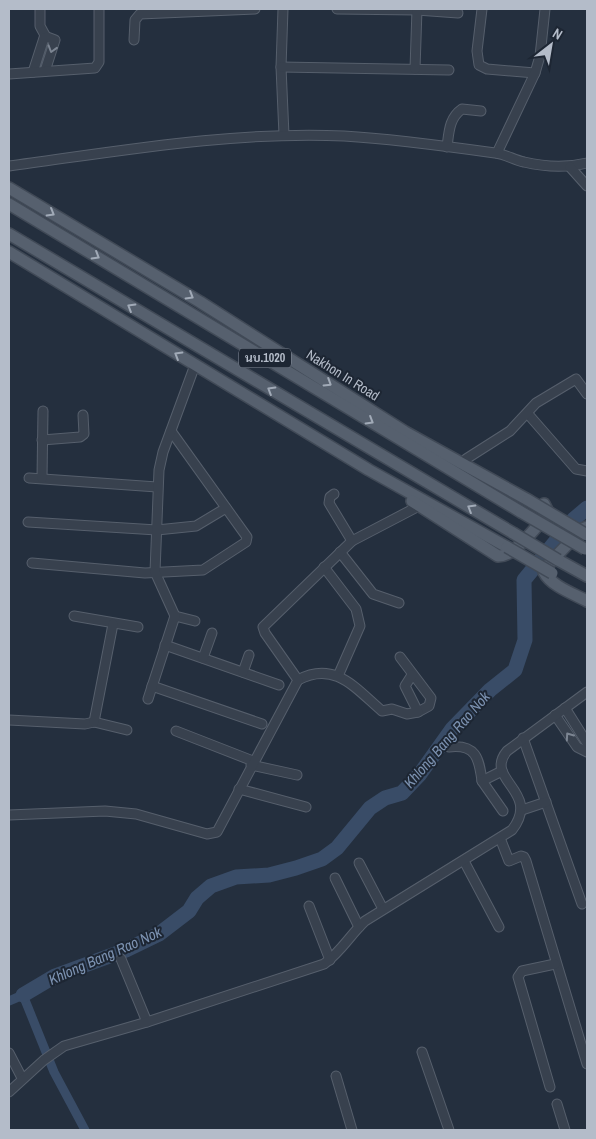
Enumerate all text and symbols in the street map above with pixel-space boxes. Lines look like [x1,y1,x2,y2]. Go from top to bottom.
north arrow [526,20,576,70]
text: N [550,24,566,44]
one-way arrow [47,45,57,53]
one-way arrow [45,207,54,217]
one-way arrow [90,250,99,260]
one-way arrow [185,290,194,300]
one-way arrow [127,304,136,314]
street label: Nakhon In Road [303,345,383,405]
road number: นบ.1020 [239,348,291,368]
one-way arrow [174,351,183,361]
one-way arrow [322,376,331,386]
one-way arrow [267,386,276,396]
one-way arrow [364,414,373,424]
one-way arrow [467,505,476,515]
water label: Khlong Bang Rao Nok [399,686,495,792]
one-way arrow [566,732,575,741]
water label: Khlong Bang Rao Nok [45,921,165,990]

